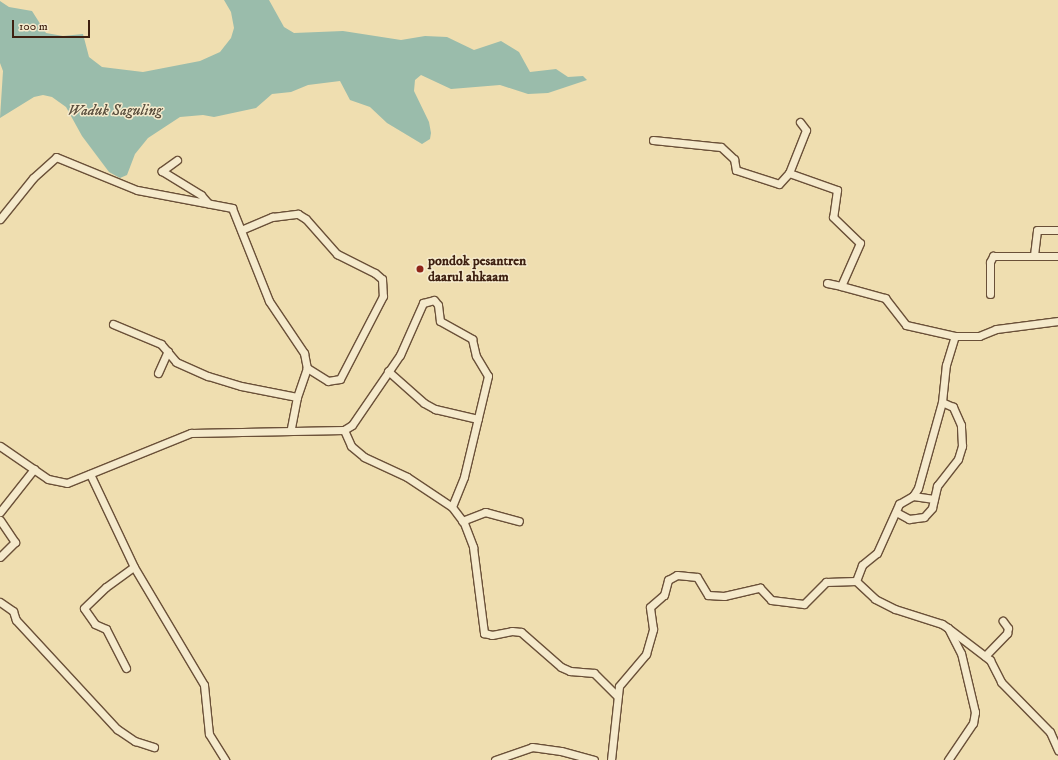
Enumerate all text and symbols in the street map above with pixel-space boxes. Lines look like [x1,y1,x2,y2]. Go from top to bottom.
scale bar [14,12,92,38]
text: 100 m [19,19,48,34]
water label: Waduk Saguling [68,102,162,120]
place label: pondok pesantren daarul ahkaam [428,253,526,286]
marker: pondok pesantren daarul ahkaam [415,264,425,274]

